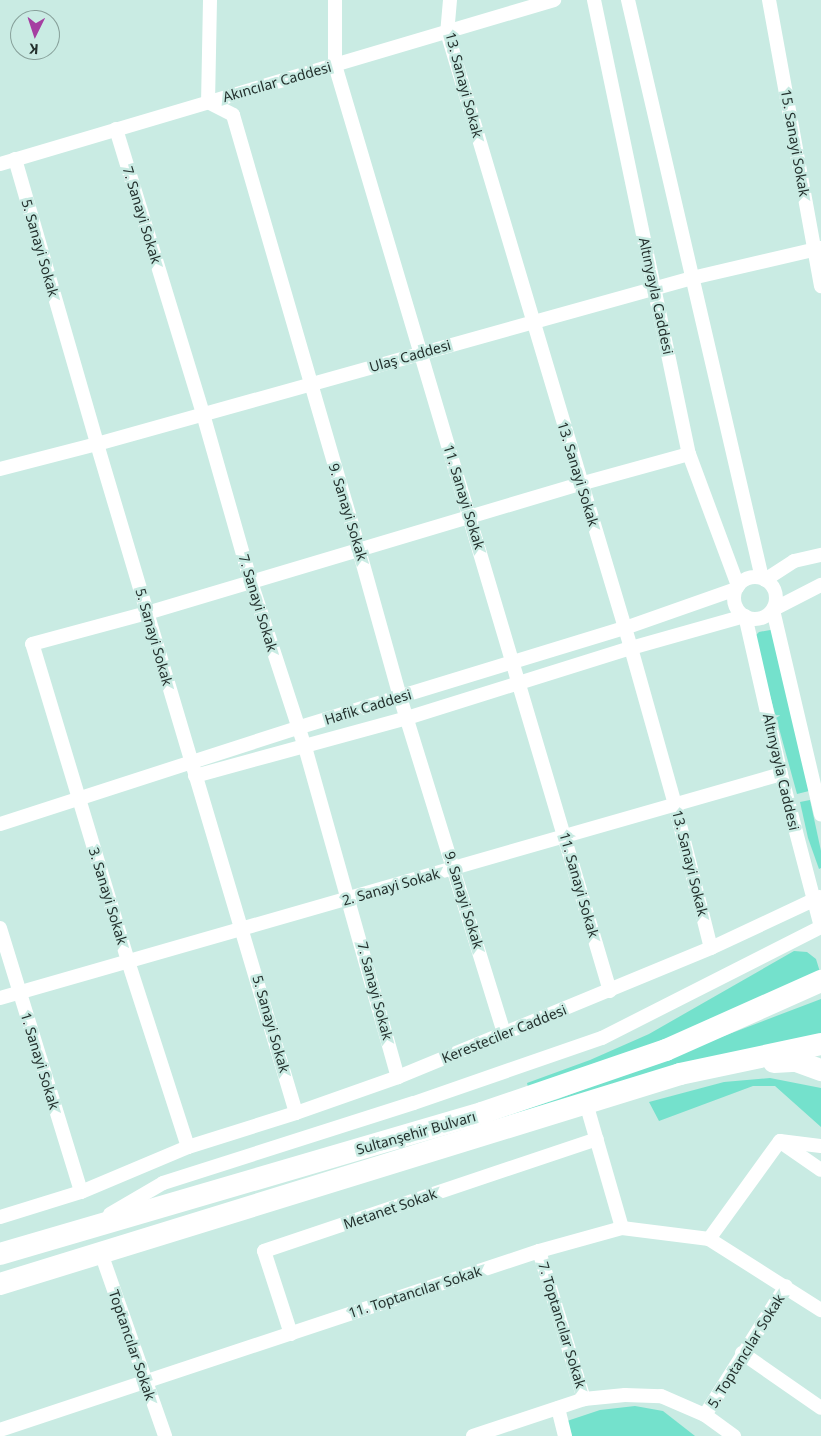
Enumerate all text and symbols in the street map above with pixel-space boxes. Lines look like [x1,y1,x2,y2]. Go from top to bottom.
north arrow [10,10,60,60]
street label: 13. Sanayi Sokak [442,30,486,140]
text: K [29,40,39,59]
street label: Akıncılar Caddesi [221,58,333,106]
street label: 15. Sanayi Sokak [777,88,813,198]
street label: 7. Sanayi Sokak [119,164,165,266]
street label: 5. Sanayi Sokak [18,197,62,299]
street label: Altınyayla Caddesi [635,236,677,356]
street label: Ulaş Caddesi [367,336,453,376]
street label: 13. Sanayi Sokak [554,420,602,528]
street label: 11. Sanayi Sokak [440,443,488,551]
street label: 9. Sanayi Sokak [325,461,371,563]
street label: 7. Sanayi Sokak [235,552,281,654]
street label: 5. Sanayi Sokak [132,586,176,688]
street label: Hafik Caddesi [323,686,413,728]
street label: Altınyayla Caddesi [759,712,803,832]
street label: 13. Sanayi Sokak [669,808,711,918]
street label: 11. Sanayi Sokak [556,830,602,940]
street label: 3. Sanayi Sokak [85,845,131,947]
street label: 9. Sanayi Sokak [441,849,487,951]
street label: 2. Sanayi Sokak [340,865,442,909]
street label: 7. Sanayi Sokak [354,940,396,1042]
street label: 5. Sanayi Sokak [249,973,293,1075]
street label: Keresteciler Caddesi [439,1001,569,1067]
street label: 1. Sanayi Sokak [17,1010,63,1112]
street label: Sultanşehir Bulvarı [354,1108,478,1158]
street label: Metanet Sokak [341,1185,439,1233]
street label: 7. Toptancılar Sokak [535,1260,589,1390]
street label: 11. Toptancılar Sokak [346,1263,484,1321]
street label: Toptancılar Sokak [105,1288,159,1402]
street label: 5. Toptancılar Sokak [704,1291,788,1411]

